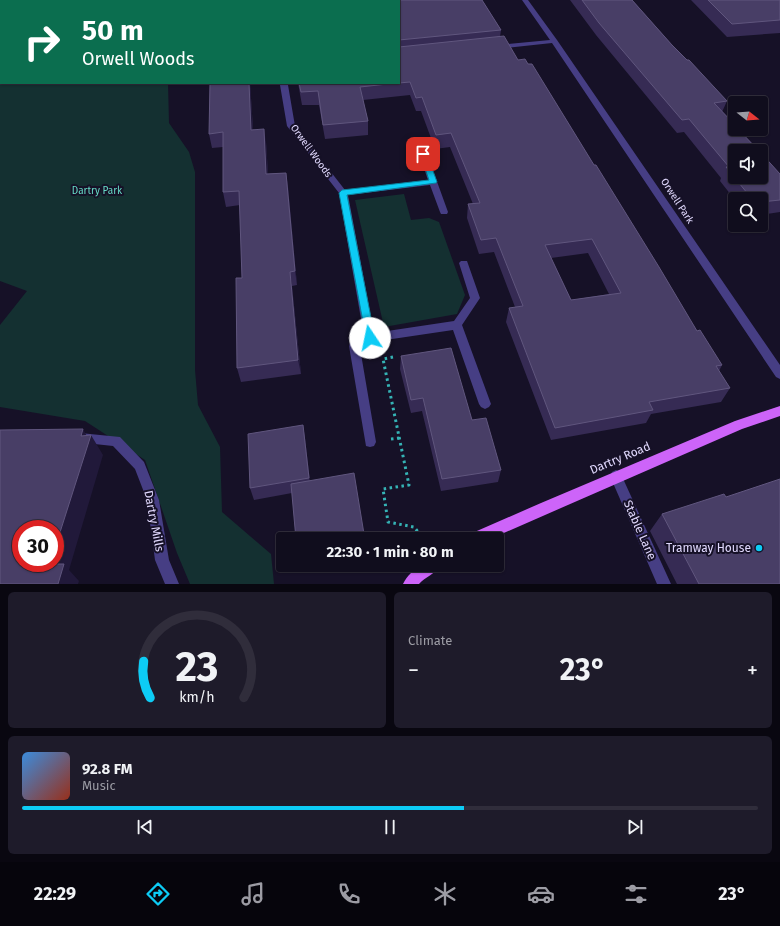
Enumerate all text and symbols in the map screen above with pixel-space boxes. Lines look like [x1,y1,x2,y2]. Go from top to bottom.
text: 50 m [82,14,144,47]
icon: right [16,16,68,68]
text: Orwell Woods [82,48,194,70]
north arrow [728,96,768,136]
map controls [728,96,768,232]
street label: Orwell Woods [288,122,334,180]
pin [406,137,440,171]
icon: arrive [412,143,434,165]
button: sound [728,144,768,184]
street label: Orwell Park [658,176,697,227]
park label: Dartry Park [72,185,123,197]
button: search [728,192,768,232]
position arrow [349,317,391,359]
street label: Dartry Road [588,439,652,477]
street label: Dartry Mills [141,489,167,553]
street label: Stable Lane [621,498,659,562]
speed limit sign: 30 [12,520,64,572]
place label: Tramway House [666,541,751,555]
text: 22:30 · 1 min · 80 m [326,543,454,561]
marker: Tramway House [754,543,764,553]
text: Climate [408,633,452,648]
text: 23 [176,642,218,692]
text: 23° [560,652,606,688]
text: − [408,657,419,684]
text: + [747,657,758,684]
text: km/h [179,689,215,706]
text: 92.8 FM [82,760,132,778]
text: Music [82,778,116,793]
icon: previous [134,816,156,838]
icon: pause [379,816,401,838]
icon: next [624,816,646,838]
icon: directions [144,880,172,908]
icon: music [239,880,267,908]
icon: phone [335,880,363,908]
icon: climate [431,880,459,908]
icon: car [527,880,555,908]
icon: filters [622,880,650,908]
text: 22:29 [34,883,76,905]
text: 23° [718,883,746,905]

